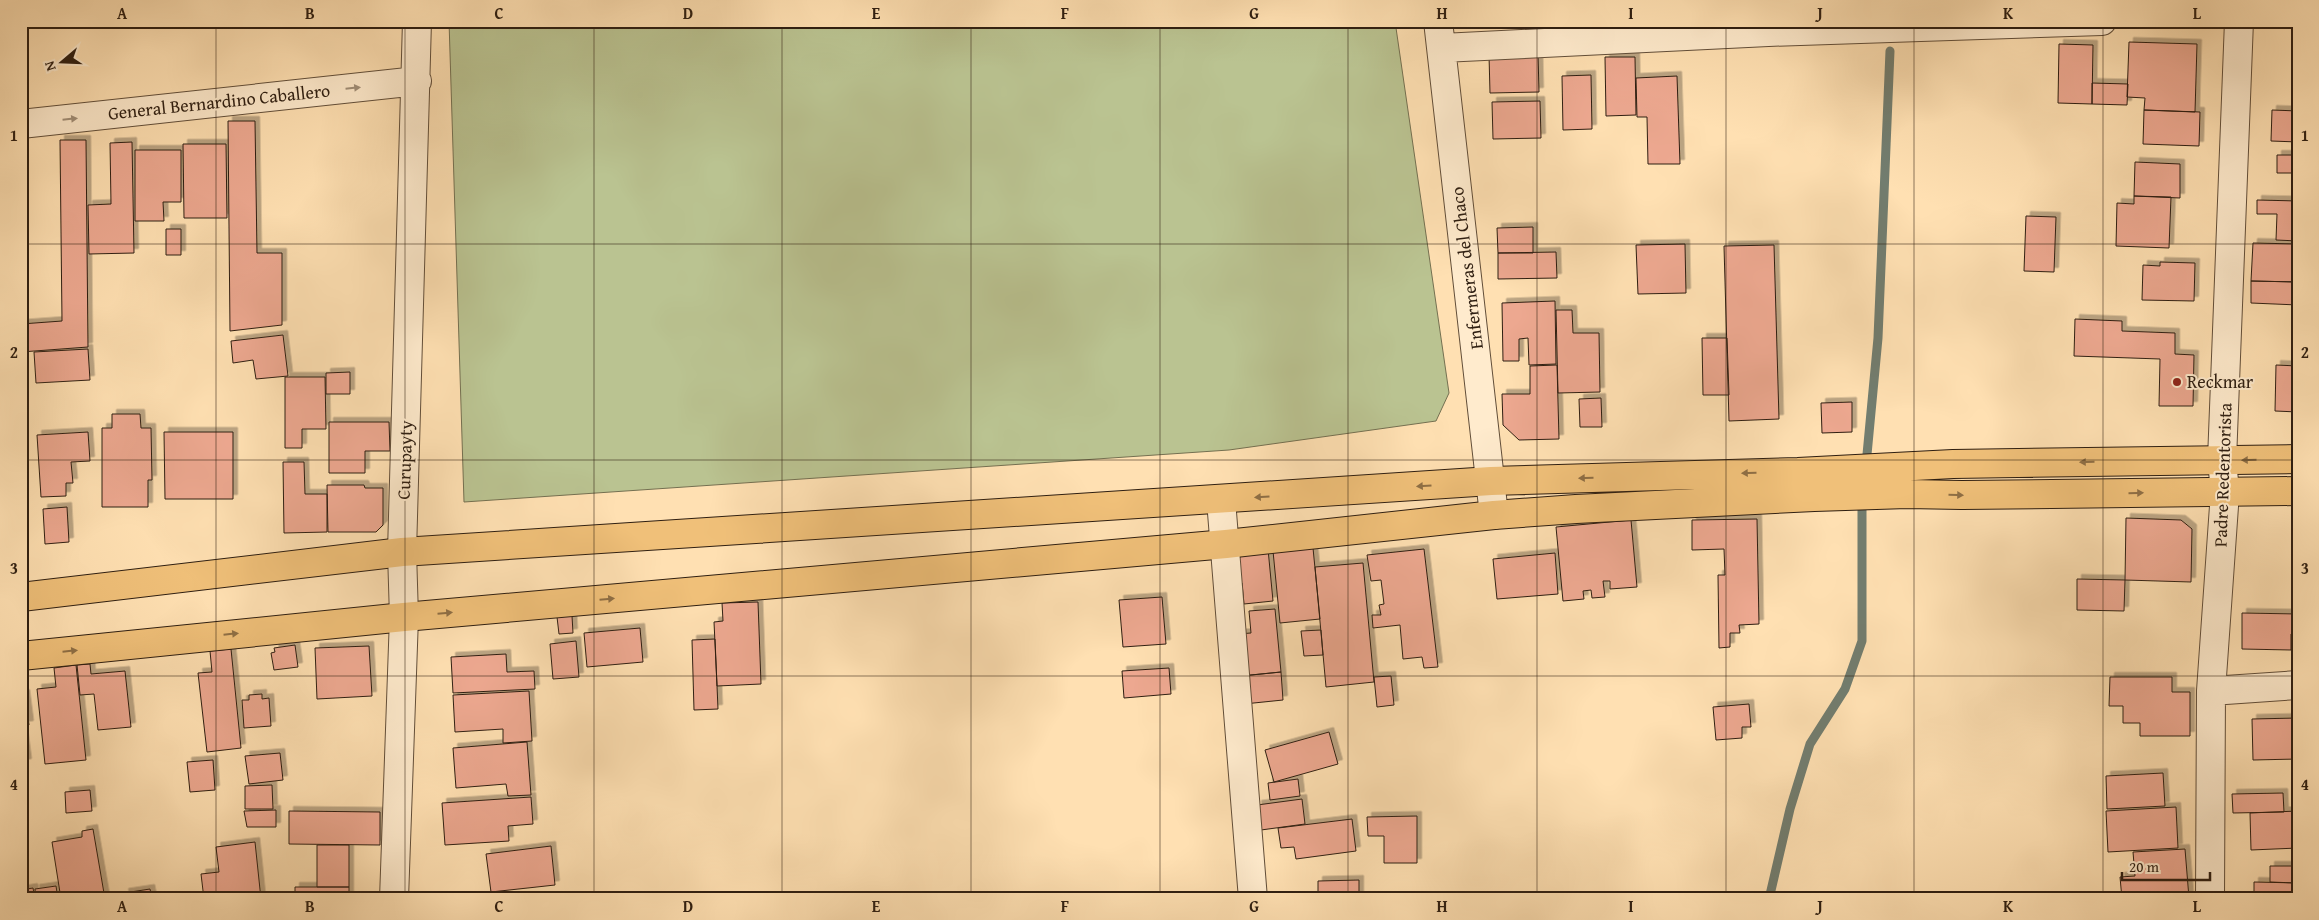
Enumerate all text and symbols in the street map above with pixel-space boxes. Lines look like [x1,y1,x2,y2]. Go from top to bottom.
text: A [117,1,128,25]
text: B [305,1,315,25]
text: C [494,1,504,25]
text: D [683,1,693,25]
text: E [872,1,881,25]
text: F [1061,1,1069,25]
text: G [1249,1,1259,25]
text: H [1436,1,1448,25]
text: I [1628,1,1634,25]
text: J [1814,1,1823,25]
text: K [2003,1,2014,25]
text: L [2193,1,2202,25]
north arrow [38,38,88,88]
text: N [39,58,61,74]
street label: General Bernardino Caballero [107,76,331,127]
one-way arrow [345,84,361,92]
one-way arrow [62,115,78,123]
text: 1 [10,123,18,147]
text: 1 [2301,123,2309,147]
street label: Enfermeras del Chaco [1443,185,1490,351]
text: 2 [10,340,18,364]
text: 2 [2301,340,2309,364]
place label: Reckmar [2187,368,2254,395]
marker: Reckmar [2171,376,2183,388]
street label: Padre Redentorista [2206,402,2239,548]
street label: Curupayty [390,420,419,500]
one-way arrow [2241,456,2257,464]
one-way arrow [2078,458,2094,466]
one-way arrow [1741,470,1757,478]
one-way arrow [1578,475,1594,483]
one-way arrow [1416,482,1432,490]
one-way arrow [2128,489,2144,497]
one-way arrow [1948,491,1964,499]
one-way arrow [1254,494,1270,502]
text: 3 [10,556,18,580]
text: 3 [2301,556,2309,580]
one-way arrow [600,595,616,603]
one-way arrow [438,609,454,617]
one-way arrow [224,630,240,638]
one-way arrow [62,647,78,655]
text: 4 [10,772,18,796]
text: 4 [2301,772,2309,796]
scale bar [2122,850,2209,882]
text: 20 m [2129,856,2160,877]
text: A [117,894,128,918]
text: B [305,894,315,918]
text: C [494,894,504,918]
text: D [683,894,693,918]
text: E [872,894,881,918]
text: F [1061,894,1069,918]
text: G [1249,894,1259,918]
text: H [1436,894,1448,918]
text: I [1628,894,1634,918]
text: J [1814,894,1823,918]
text: K [2003,894,2014,918]
text: L [2193,894,2202,918]

